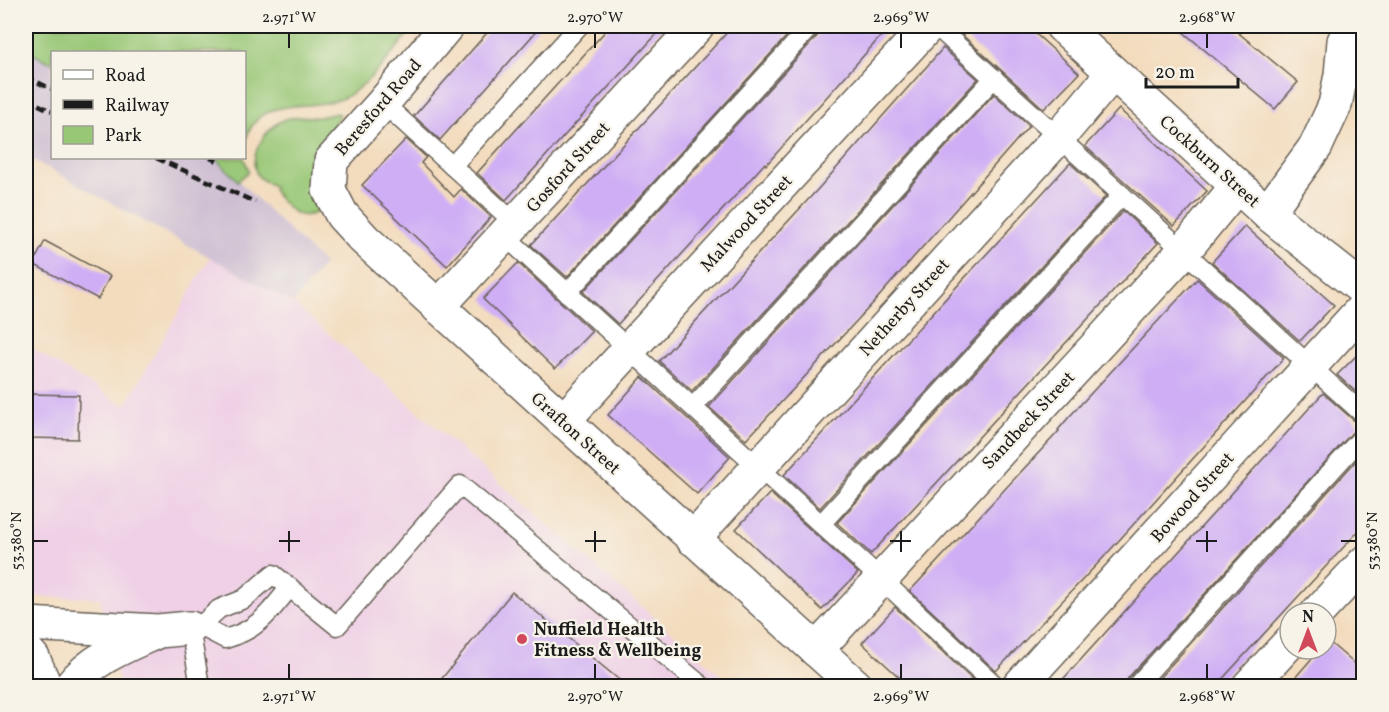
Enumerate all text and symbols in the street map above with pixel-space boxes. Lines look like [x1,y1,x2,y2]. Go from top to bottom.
text: 2.971°W [262,8,316,29]
text: 2.970°W [567,8,623,29]
text: 2.969°W [873,8,929,29]
text: 2.968°W [1179,8,1235,29]
legend [51,51,246,159]
scale bar [1146,51,1238,89]
street label: Beresford Road [330,54,428,162]
text: 20 m [1155,61,1195,86]
text: Road [105,64,146,89]
text: Railway [105,94,169,119]
street label: Cockburn Street [1153,110,1265,214]
street label: Gosford Street [521,117,617,219]
text: Park [105,124,142,149]
street label: Malwood Street [695,170,799,278]
street label: Netherby Street [854,253,956,363]
street label: Sandbeck Street [977,366,1081,476]
street label: Grafton Street [525,387,625,481]
street label: Bowood Street [1146,447,1241,549]
text: 53.380°N [7,512,28,570]
text: 53.380°N [1363,512,1384,570]
north arrow [1278,601,1338,661]
text: N [1302,607,1314,629]
place label: Nuffield Health Fitness & Wellbeing [534,618,701,664]
marker: Nuffield Health Fitness & Wellbeing [515,632,529,646]
text: 2.971°W [262,687,316,708]
text: 2.970°W [567,687,623,708]
text: 2.969°W [873,687,929,708]
text: 2.968°W [1179,687,1235,708]

